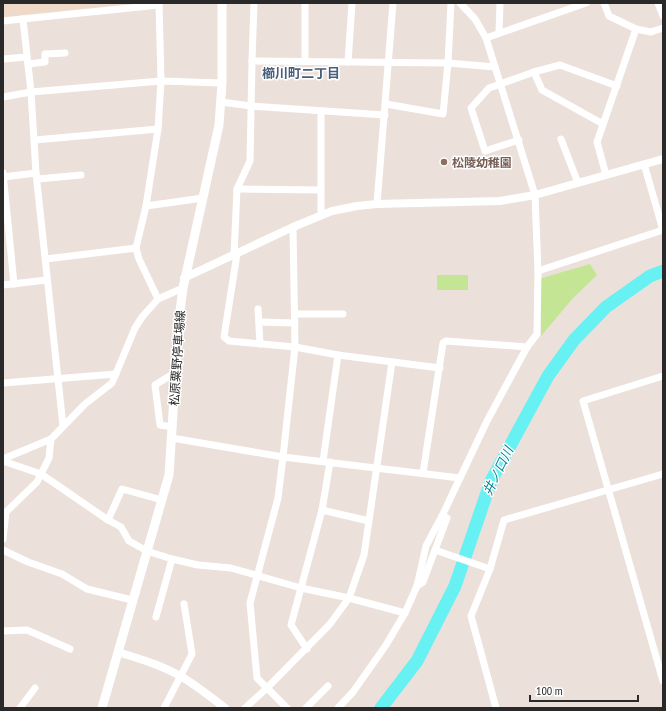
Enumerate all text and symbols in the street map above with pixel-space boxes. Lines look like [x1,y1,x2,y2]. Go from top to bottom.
district label: 櫛川町二丁目 [262,65,340,82]
place label: 松陵幼稚園 [452,155,512,170]
marker: 松陵幼稚園 [439,157,449,167]
street label: 松原粟野停車場線 [166,310,188,406]
water label: 井ノ口川 [479,442,518,498]
scale bar [530,677,638,703]
text: 100 m [536,683,563,698]

